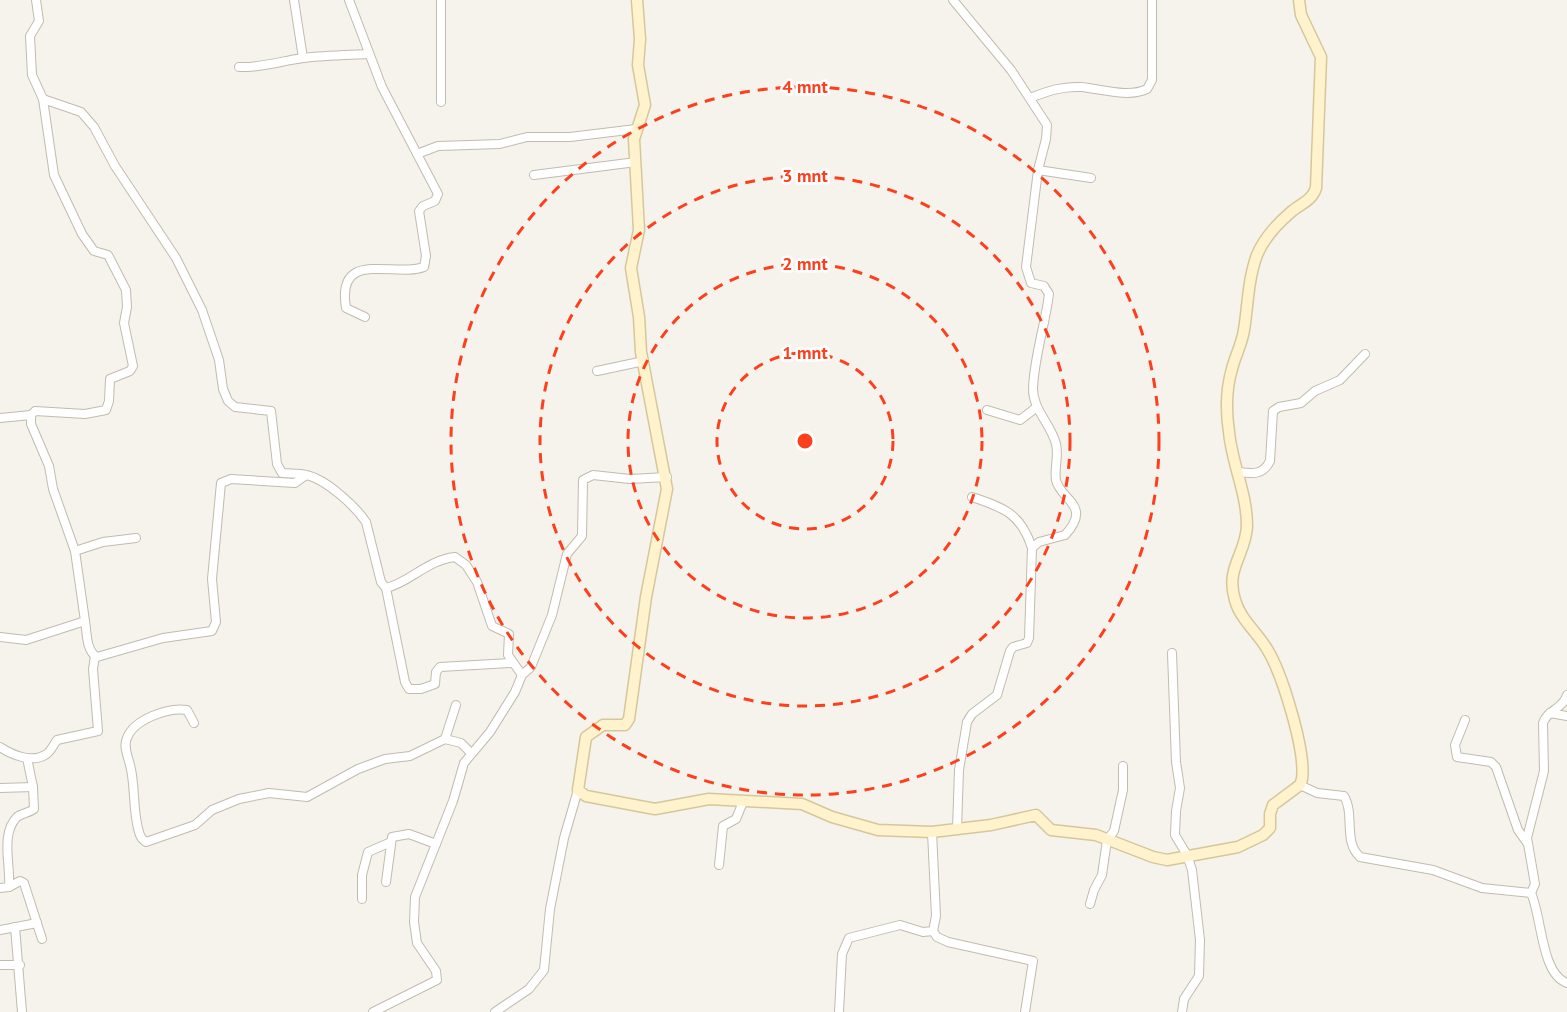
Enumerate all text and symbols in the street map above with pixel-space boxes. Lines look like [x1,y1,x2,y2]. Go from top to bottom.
text: 4 mnt [782,75,828,98]
text: 3 mnt [782,164,828,187]
text: 2 mnt [782,252,828,275]
text: 1 mnt [782,341,828,364]
centre of rings [795,431,815,451]

